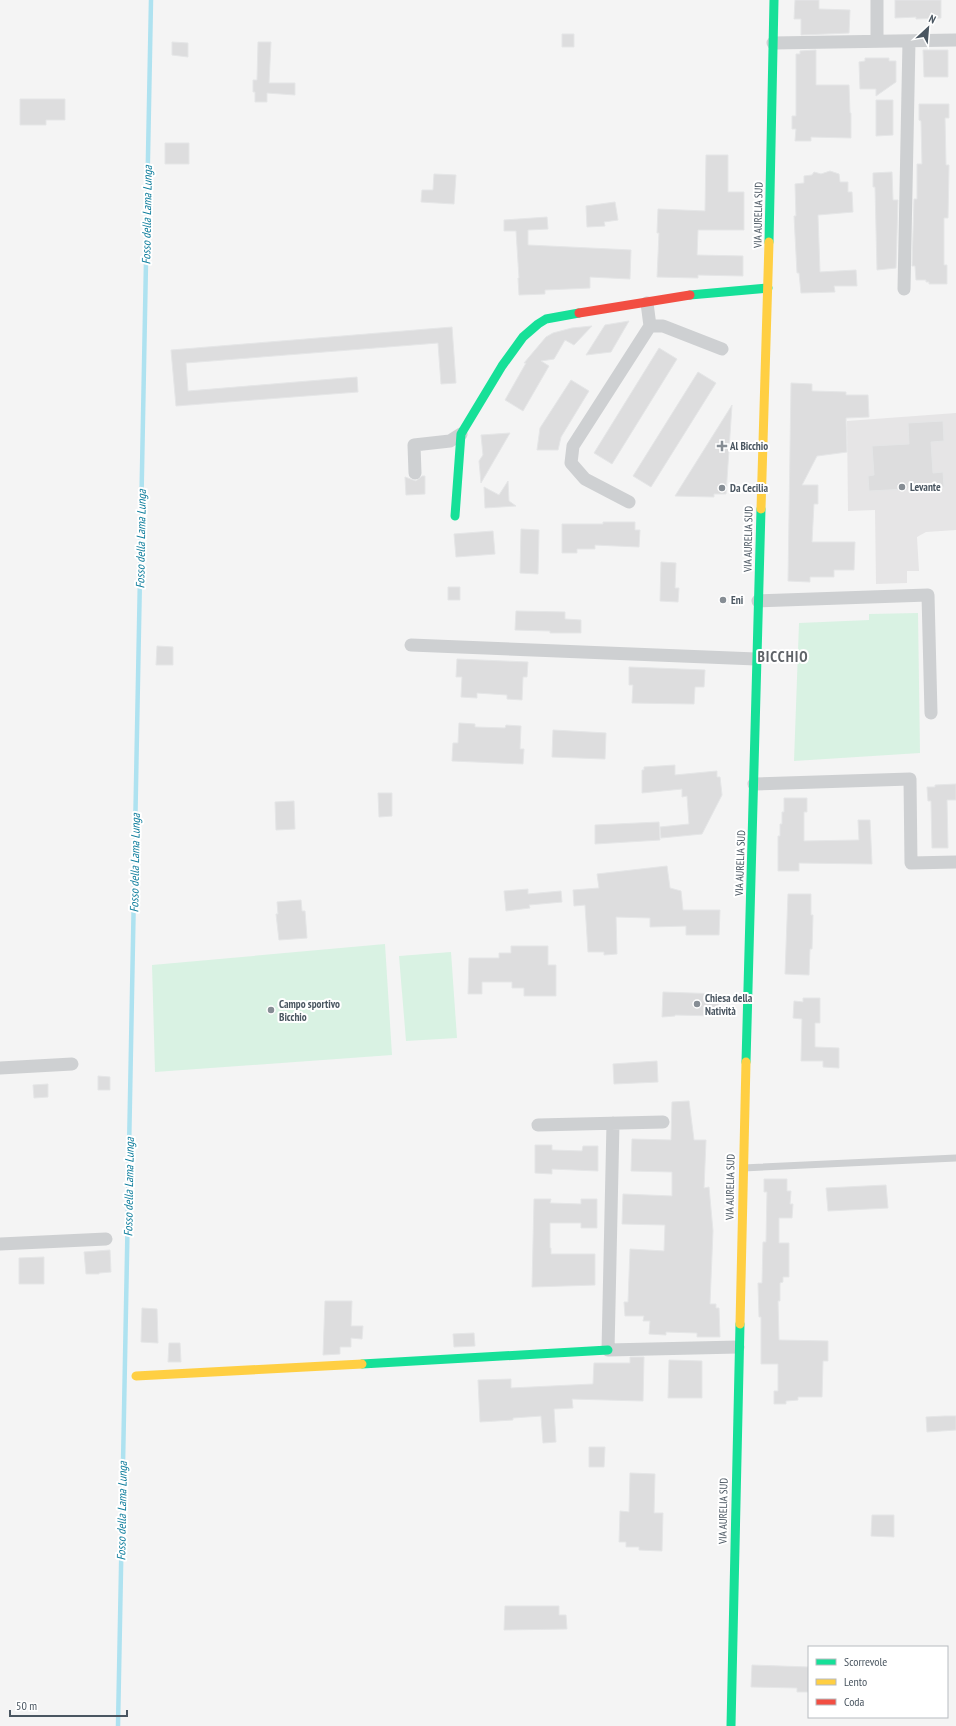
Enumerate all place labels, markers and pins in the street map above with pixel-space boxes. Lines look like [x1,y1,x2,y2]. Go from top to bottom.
place label: Al Bicchio [729,439,768,453]
marker: Al Bicchio [717,441,727,451]
place label: Levante [910,480,941,494]
place label: Da Cecilia [730,481,768,495]
marker: Levante [897,482,907,492]
marker: Da Cecilia [717,483,727,493]
place label: Eni [731,593,744,607]
marker: Eni [718,595,728,605]
place label: Chiesa della Natività [705,991,753,1018]
place label: Campo sportivo Bicchio [279,997,340,1024]
marker: Chiesa della Natività [692,999,702,1009]
marker: Campo sportivo Bicchio [266,1005,276,1015]

